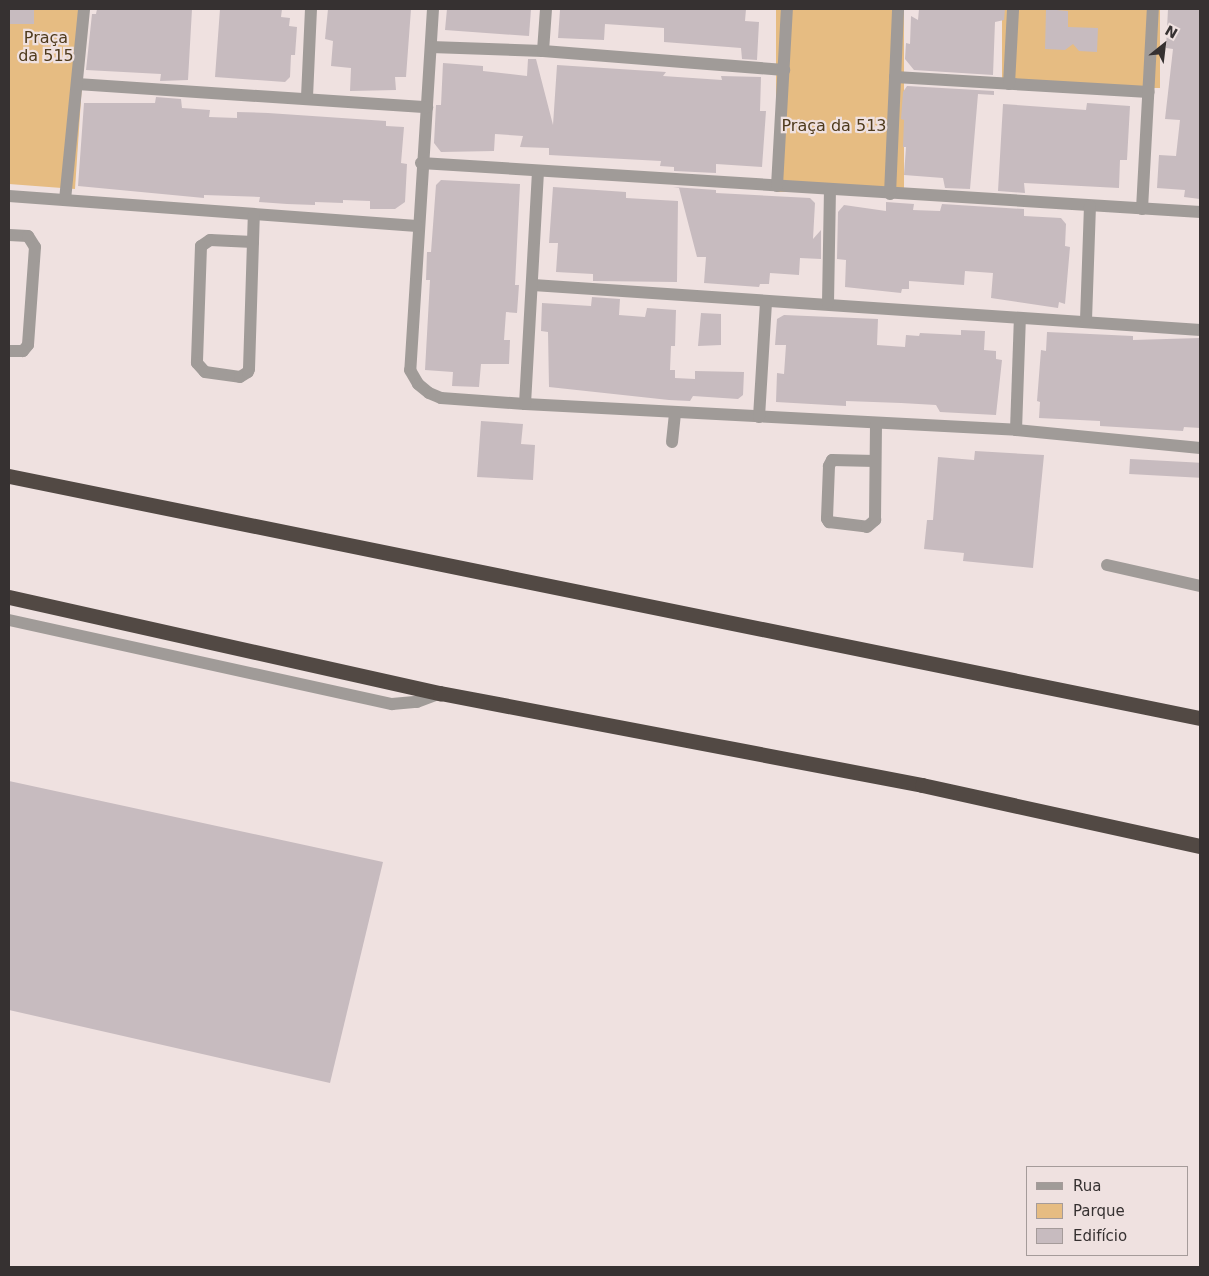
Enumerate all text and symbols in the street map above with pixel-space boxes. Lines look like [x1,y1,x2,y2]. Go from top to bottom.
north arrow [1139,20,1189,70]
text: N [1162,22,1180,42]
park label: Praça da 515 [18,28,74,66]
park label: Praça da 513 [781,116,887,136]
legend [1026,1166,1189,1256]
text: Rua [1073,1177,1101,1195]
text: Parque [1073,1202,1125,1220]
text: Edifício [1073,1227,1127,1245]

